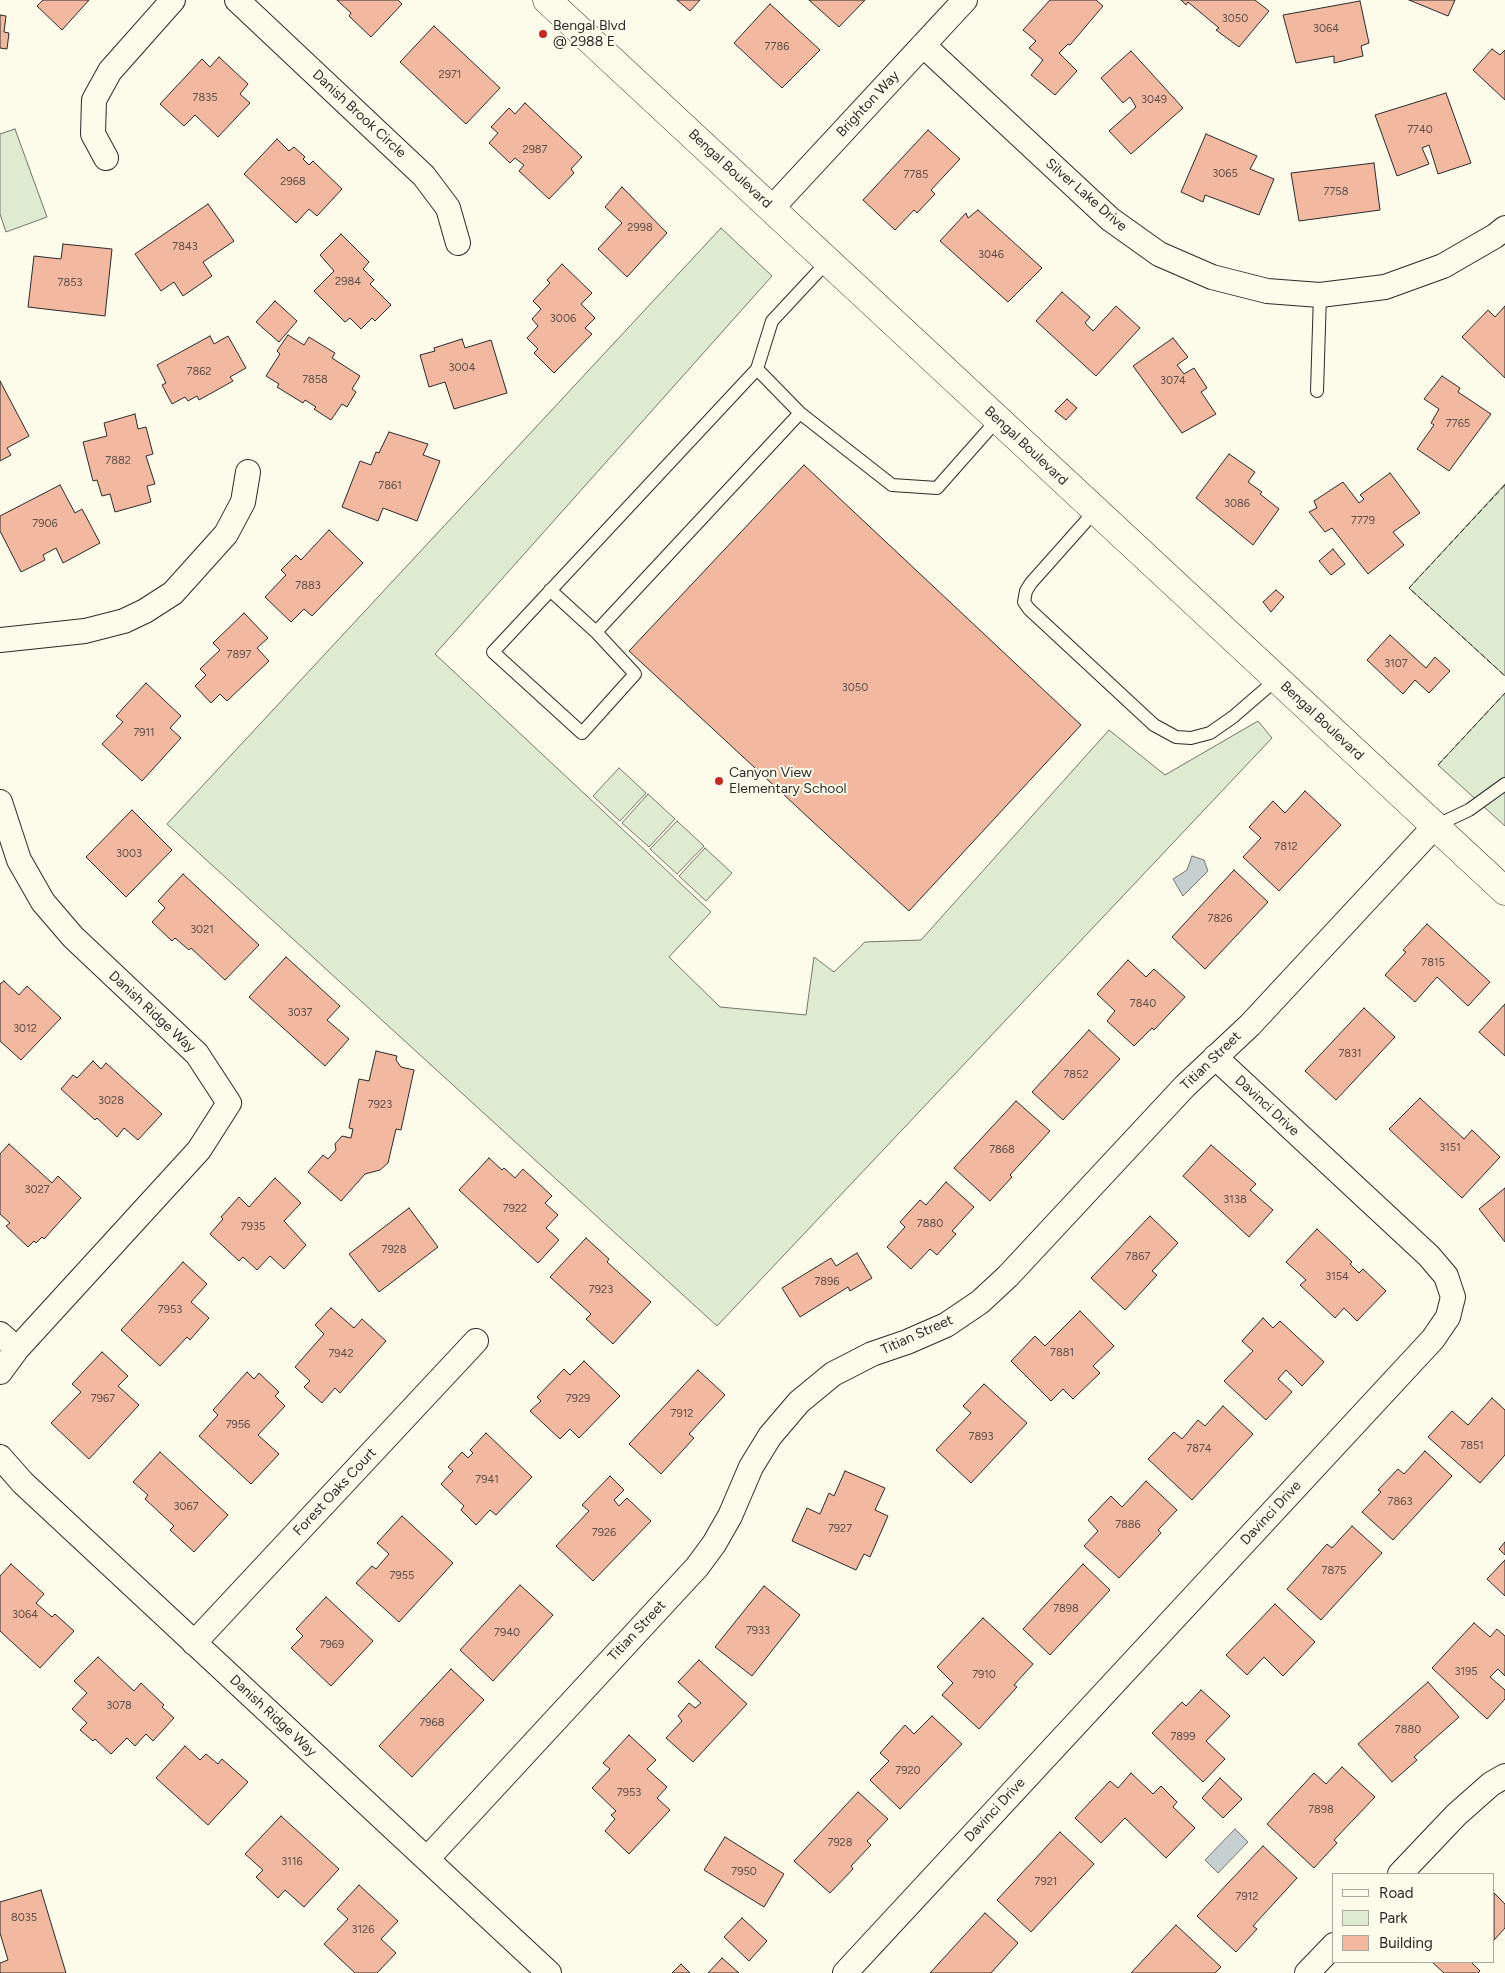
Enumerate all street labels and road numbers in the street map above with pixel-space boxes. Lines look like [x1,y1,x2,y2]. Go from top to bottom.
street label: Danish Brook Circle [309,66,409,162]
street label: Brighton Way [833,67,903,141]
street label: Bengal Boulevard [685,126,775,212]
street label: Silver Lake Drive [1042,155,1130,235]
street label: Bengal Boulevard [981,403,1071,489]
street label: Bengal Boulevard [1277,678,1367,764]
street label: Danish Ridge Way [105,968,199,1056]
street label: Titian Street [1177,1028,1245,1094]
street label: Davinci Drive [1231,1072,1303,1140]
street label: Titian Street [878,1312,956,1358]
street label: Forest Oaks Court [290,1445,380,1539]
street label: Davinci Drive [1237,1477,1305,1549]
street label: Titian Street [605,1597,669,1665]
street label: Danish Ridge Way [226,1672,320,1760]
street label: Davinci Drive [961,1774,1029,1846]

